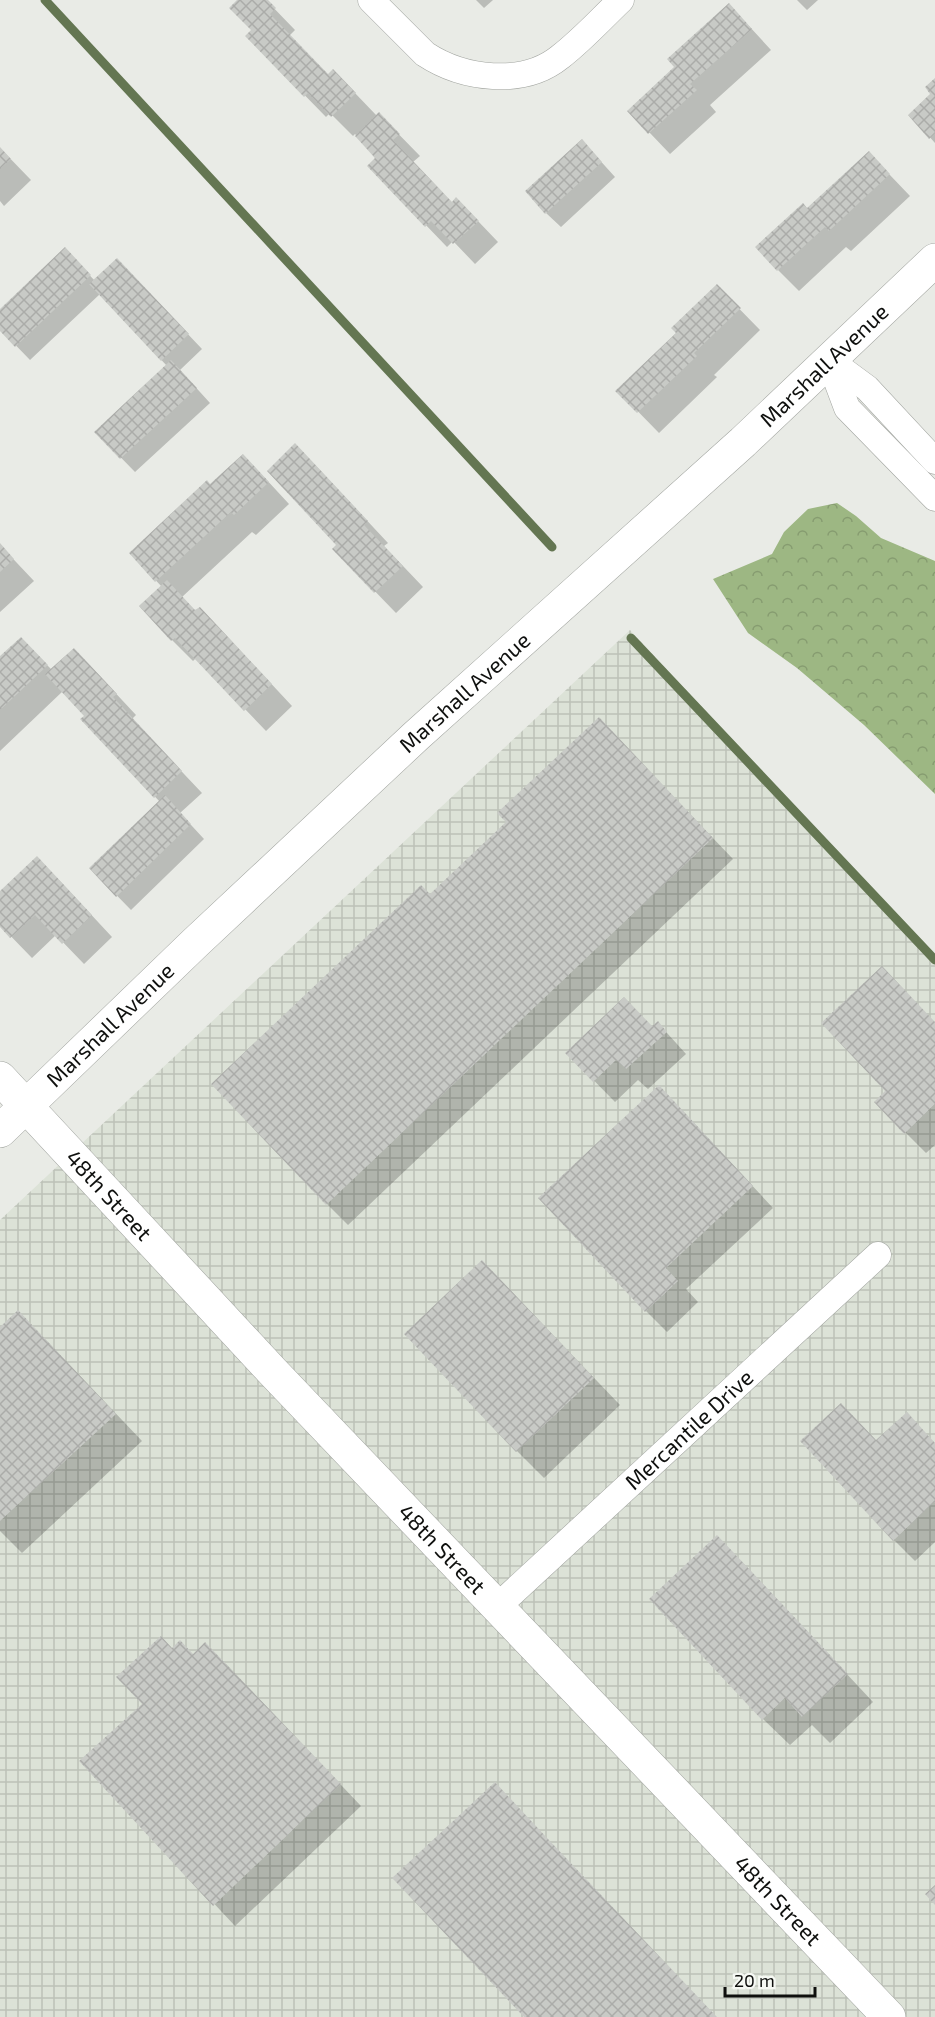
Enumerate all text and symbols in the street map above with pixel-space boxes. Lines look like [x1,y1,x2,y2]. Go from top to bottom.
street label: Marshall Avenue [754,298,893,431]
street label: Marshall Avenue [393,626,535,757]
street label: Marshall Avenue [40,957,179,1091]
street label: 48th Street [61,1144,158,1245]
street label: Mercantile Drive [619,1363,758,1494]
street label: 48th Street [394,1498,492,1599]
street label: 48th Street [730,1850,827,1950]
scale bar [725,1960,815,1998]
text: 20 m [734,1969,775,1991]

